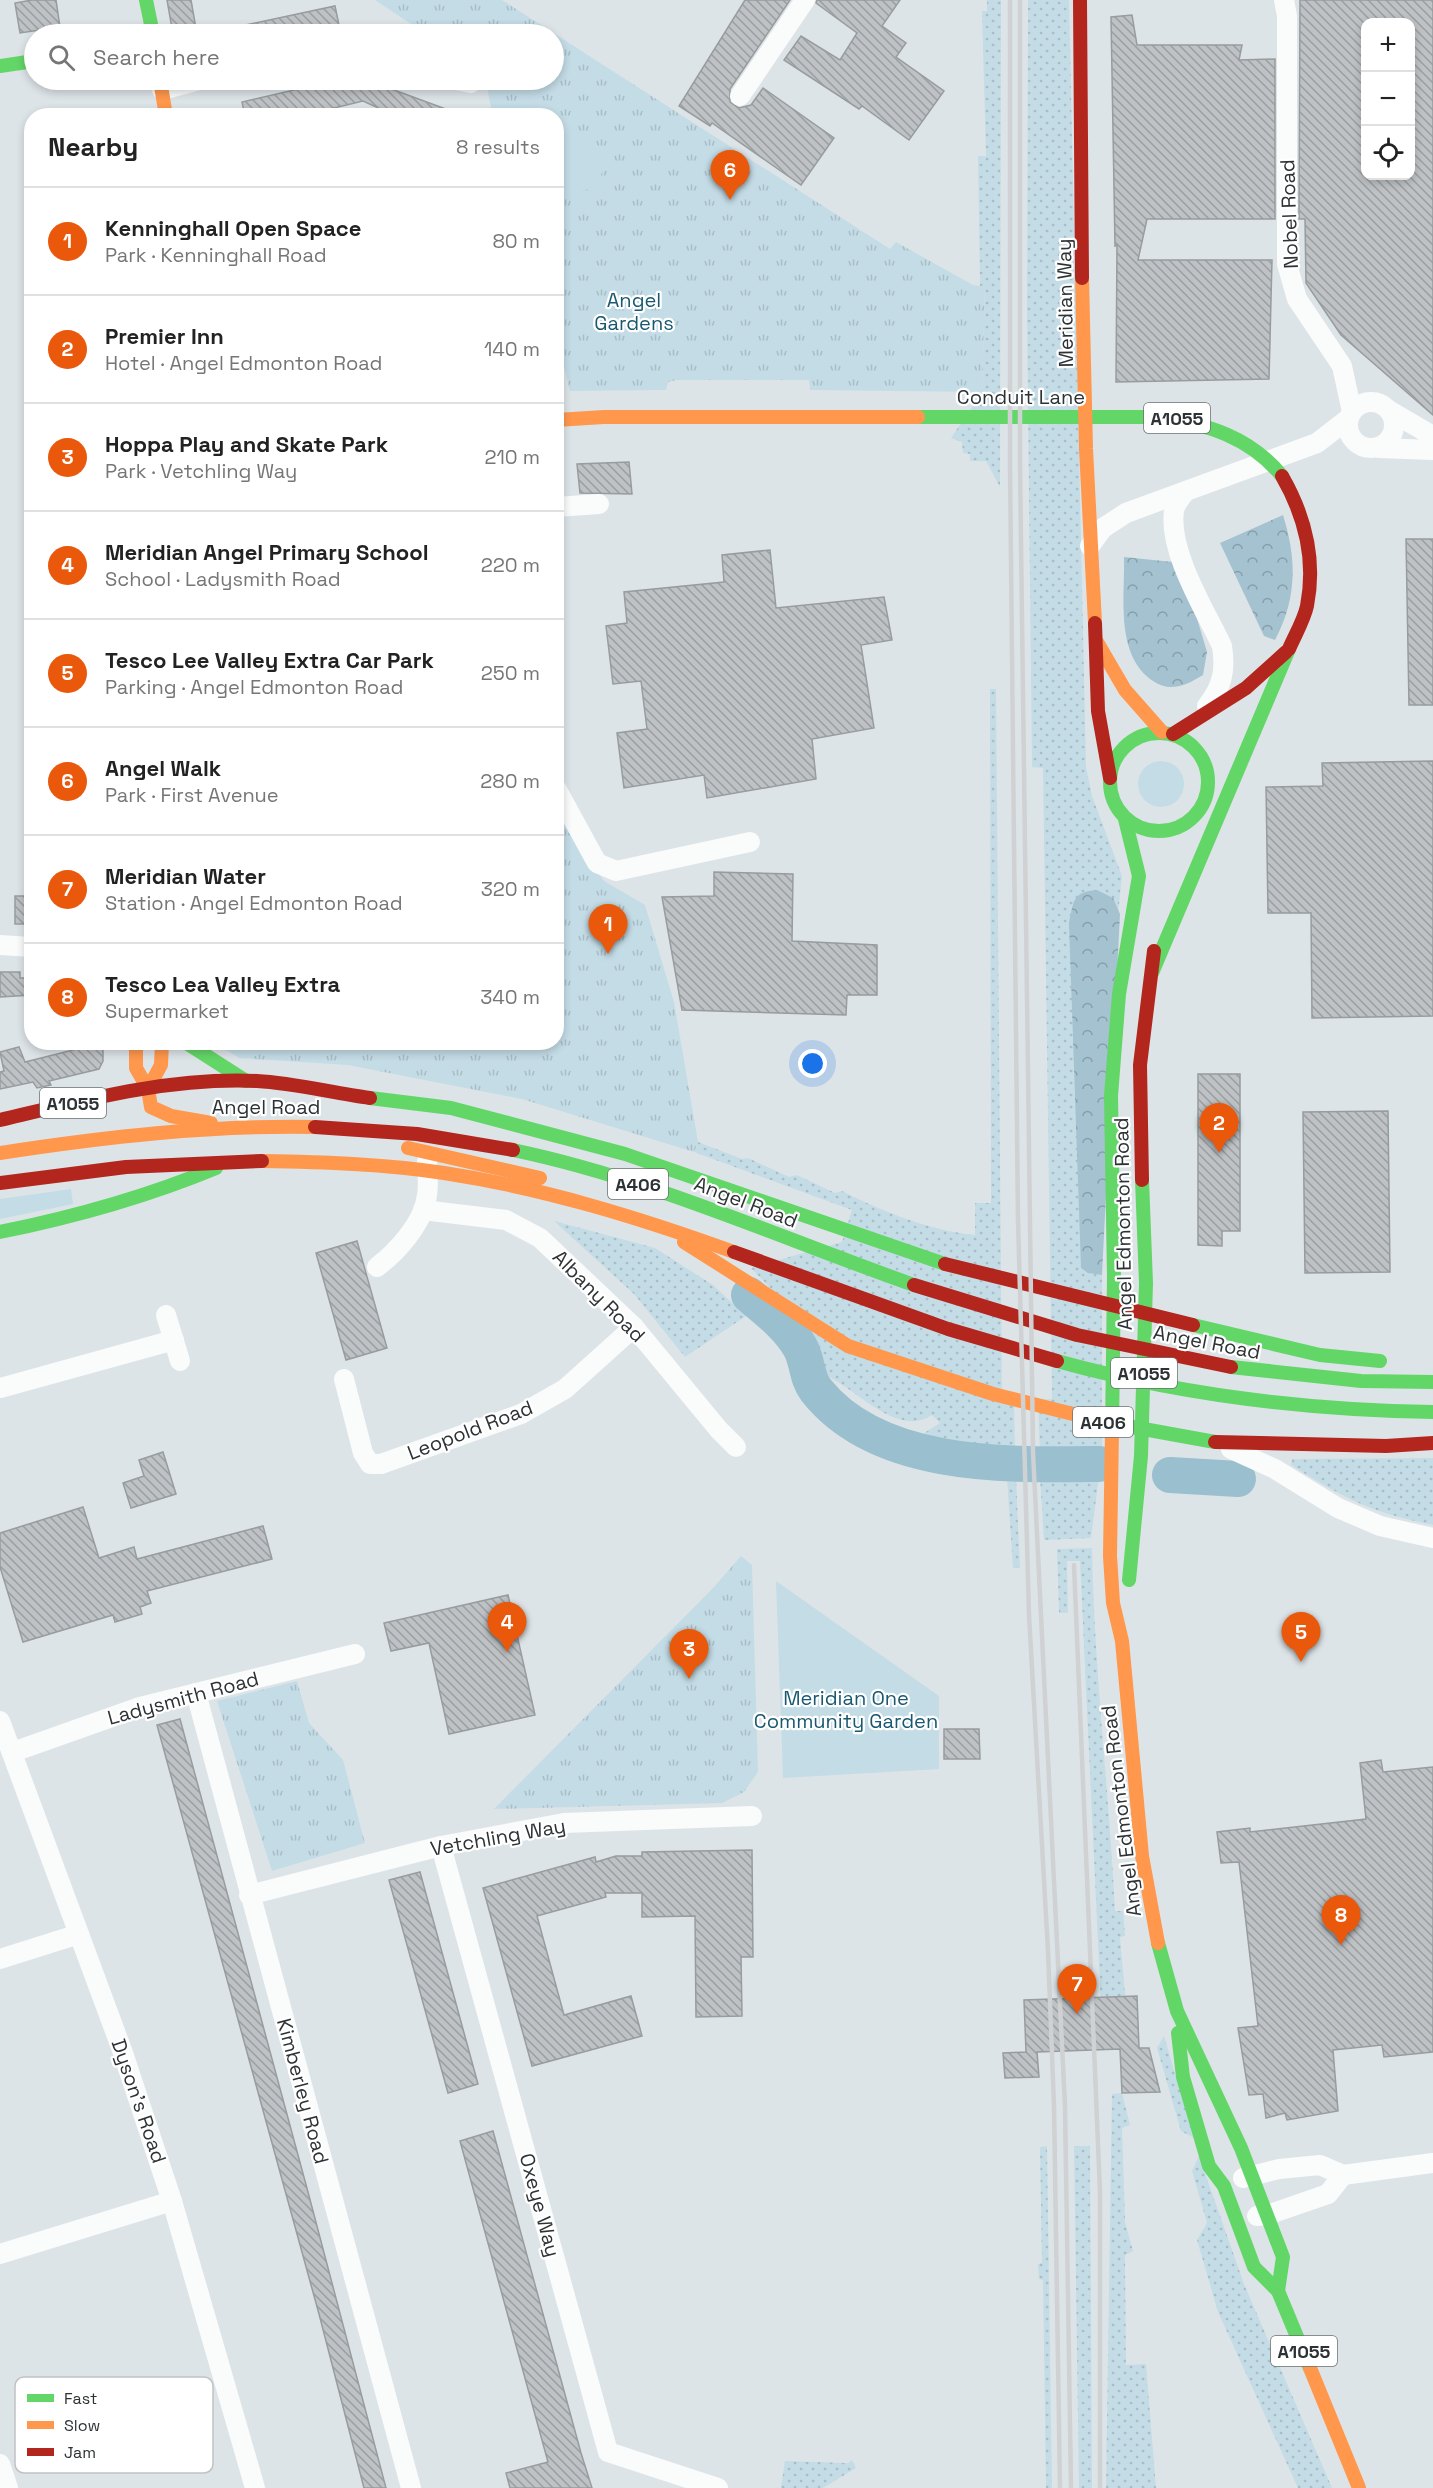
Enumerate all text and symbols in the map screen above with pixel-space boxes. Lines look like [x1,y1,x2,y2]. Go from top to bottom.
map controls [1361,18,1415,180]
button: + [1361,18,1415,72]
search box [24,24,564,90]
icon: search [45,41,78,74]
text: Search here [93,43,220,71]
button: − [1361,72,1415,126]
button: locate [1361,126,1415,180]
text: Nearby [48,130,138,164]
text: 8 results [456,134,540,160]
pin: 6 [710,150,750,200]
street label: Nobel Road [1274,159,1304,269]
text: Kenninghall Open Space [105,214,361,242]
text: 1 [63,228,72,254]
text: 80 m [492,228,540,254]
street label: Meridian Way [1051,238,1079,368]
text: Park · Kenninghall Road [105,242,327,268]
park label: Angel Gardens [594,287,674,336]
text: Premier Inn [105,322,224,350]
text: 2 [62,336,73,362]
text: 140 m [484,336,540,362]
text: Hotel · Angel Edmonton Road [105,350,382,376]
street label: Conduit Lane [957,384,1085,410]
road number: A1055 [1144,403,1210,433]
text: Hoppa Play and Skate Park [105,430,388,458]
text: 3 [61,444,74,470]
text: 210 m [484,444,540,470]
text: Park · Vetchling Way [105,458,297,484]
text: Meridian Angel Primary School [105,538,429,566]
text: 4 [61,552,74,578]
text: 220 m [481,552,540,578]
text: School · Ladysmith Road [105,566,341,592]
text: Tesco Lee Valley Extra Car Park [105,646,434,674]
text: 5 [62,660,74,686]
text: 250 m [481,660,540,686]
text: Parking · Angel Edmonton Road [105,674,403,700]
text: Angel Walk [105,754,221,782]
text: 6 [61,768,74,794]
text: 280 m [480,768,540,794]
text: Park · First Avenue [105,782,279,808]
text: Meridian Water [105,862,266,890]
text: 7 [62,876,73,902]
text: 320 m [481,876,540,902]
text: Station · Angel Edmonton Road [105,890,403,916]
pin: 1 [588,904,628,954]
text: Tesco Lea Valley Extra [105,970,340,998]
text: 8 [62,984,74,1010]
text: 340 m [480,984,540,1010]
text: Supermarket [105,998,229,1024]
your location [798,1049,827,1078]
road number: A1055 [40,1088,106,1118]
street label: Angel Road [212,1094,320,1120]
pin: 2 [1200,1104,1238,1153]
street label: Angel Edmonton Road [1108,1117,1138,1331]
road number: A406 [608,1169,668,1199]
street label: Angel Road [691,1170,801,1234]
street label: Albany Road [547,1244,651,1348]
street label: Angel Road [1151,1319,1263,1365]
road number: A1055 [1111,1358,1177,1388]
street label: Leopold Road [404,1394,536,1466]
road number: A406 [1073,1407,1133,1437]
pin: 4 [488,1602,526,1652]
pin: 5 [1282,1612,1320,1662]
pin: 3 [670,1630,708,1679]
street label: Ladysmith Road [104,1665,262,1731]
park label: Meridian One Community Garden [754,1685,938,1734]
street label: Angel Edmonton Road [1095,1704,1147,1918]
street label: Vetchling Way [428,1812,568,1862]
pin: 8 [1322,1896,1360,1945]
pin: 7 [1058,1964,1096,2014]
street label: Kimberley Road [271,2015,335,2167]
street label: Dyson's Road [106,2035,172,2167]
street label: Oxeye Way [514,2150,566,2260]
road number: A1055 [1271,2336,1337,2366]
legend [15,2377,213,2473]
text: Fast [64,2388,97,2409]
text: Slow [64,2415,100,2436]
text: Jam [64,2442,96,2463]

